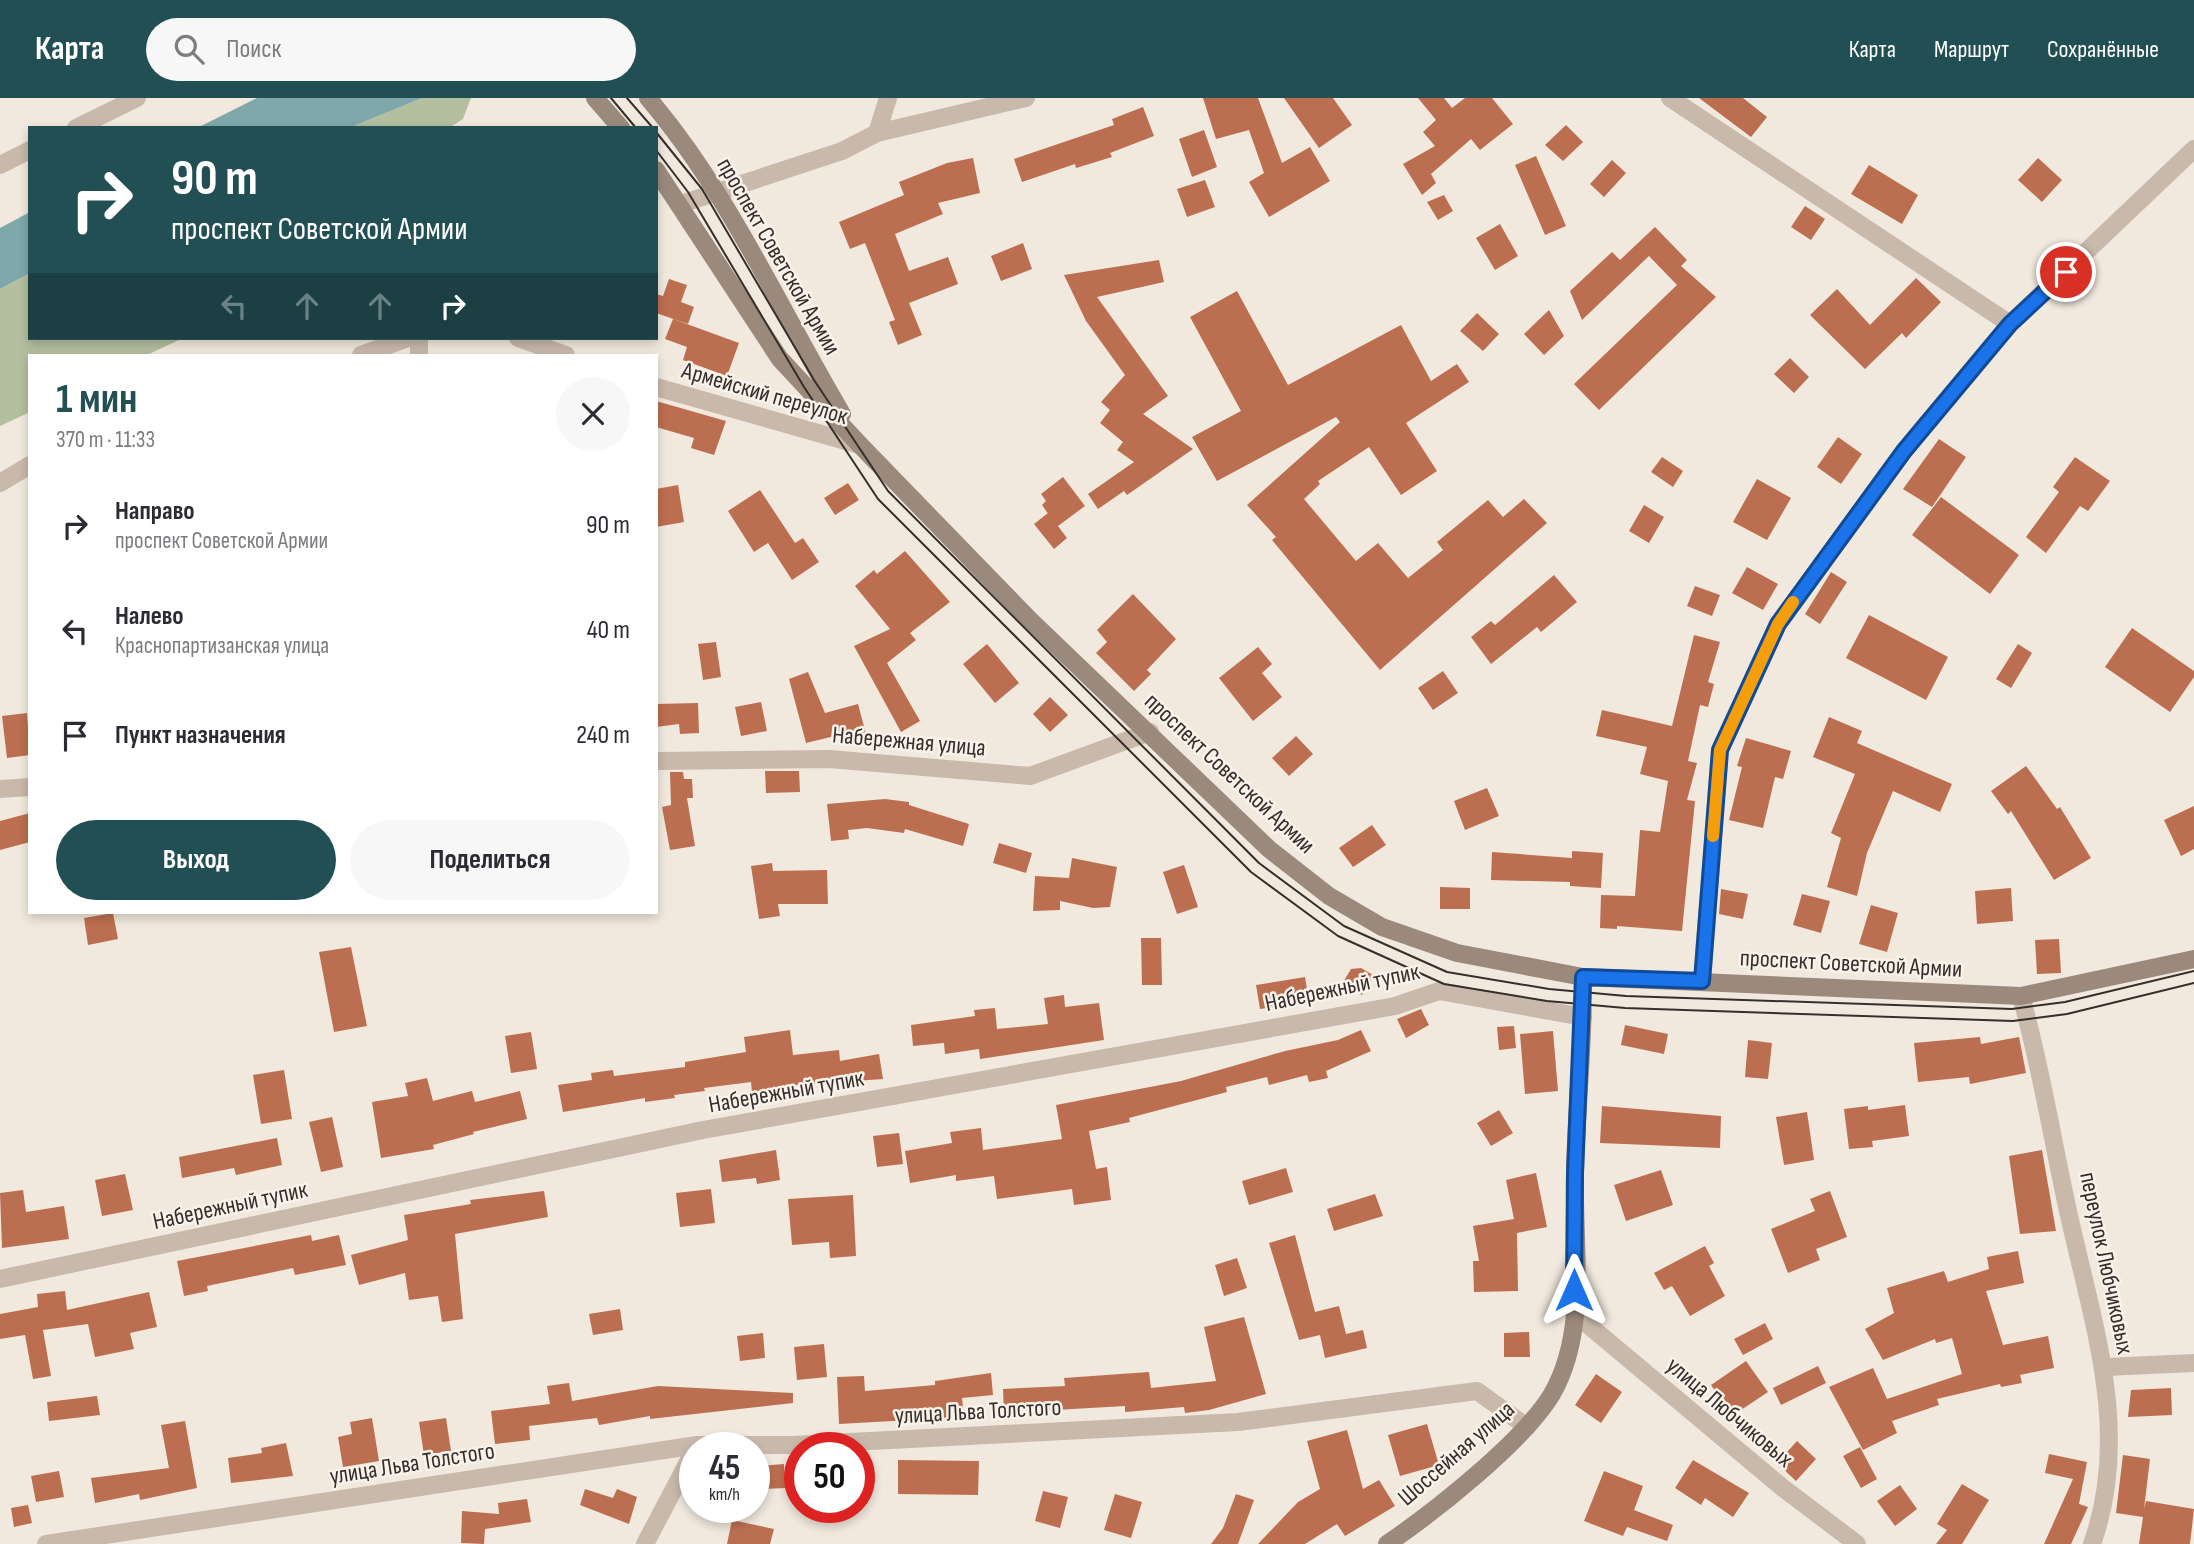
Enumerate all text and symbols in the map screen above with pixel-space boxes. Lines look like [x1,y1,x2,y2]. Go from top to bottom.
search box [146,18,636,81]
text: Карта [35,29,104,69]
icon: search [170,30,208,68]
text: Поиск [226,34,281,65]
text: Карта [1849,35,1896,64]
text: Маршрут [1934,35,2009,64]
text: Сохранённые [2047,35,2159,64]
text: 90 m [171,150,258,209]
street label: проспект Советской Армии [710,153,847,360]
icon: right [56,154,147,245]
text: проспект Советской Армии [171,210,468,249]
pin [2036,242,2096,302]
icon: arrive [2047,253,2085,291]
icon: left [215,287,253,325]
icon: ahead [288,287,326,325]
icon: ahead [361,287,399,325]
icon: right [434,287,472,325]
street label: Армейский переулок [678,356,852,431]
text: 1 мин [56,374,137,425]
button: close [556,377,630,451]
text: 370 m · 11:33 [56,426,155,454]
text: Направо [115,496,194,527]
icon: right [56,507,94,545]
text: 90 m [586,510,630,541]
text: проспект Советской Армии [115,527,328,555]
text: Налево [115,601,184,632]
icon: left [56,612,94,650]
text: 40 m [587,615,630,646]
text: Краснопартизанская улица [115,632,329,660]
street label: проспект Советской Армии [1138,687,1321,860]
icon: arrive [56,717,94,755]
text: Пункт назначения [115,720,286,751]
text: 240 m [576,720,630,751]
street label: Набережная улица [831,720,987,763]
button: Выход [56,820,336,900]
button: Поделиться [350,820,630,900]
street label: проспект Советской Армии [1739,943,1963,984]
street label: Набережный тупик [1262,957,1423,1018]
street label: Набережный тупик [706,1063,867,1119]
street label: переулок Любчиковых [2073,1169,2140,1357]
street label: Набережный тупик [150,1175,311,1236]
position arrow [1537,1253,1611,1327]
street label: улица Любчиковых [1660,1351,1799,1474]
street label: улица Льва Толстого [894,1393,1062,1430]
street label: Шоссейная улица [1392,1395,1521,1512]
speed limit sign: 50 [784,1432,875,1523]
street label: улица Льва Толстого [328,1436,497,1491]
text: 45 [709,1447,740,1490]
text: km/h [709,1484,740,1505]

